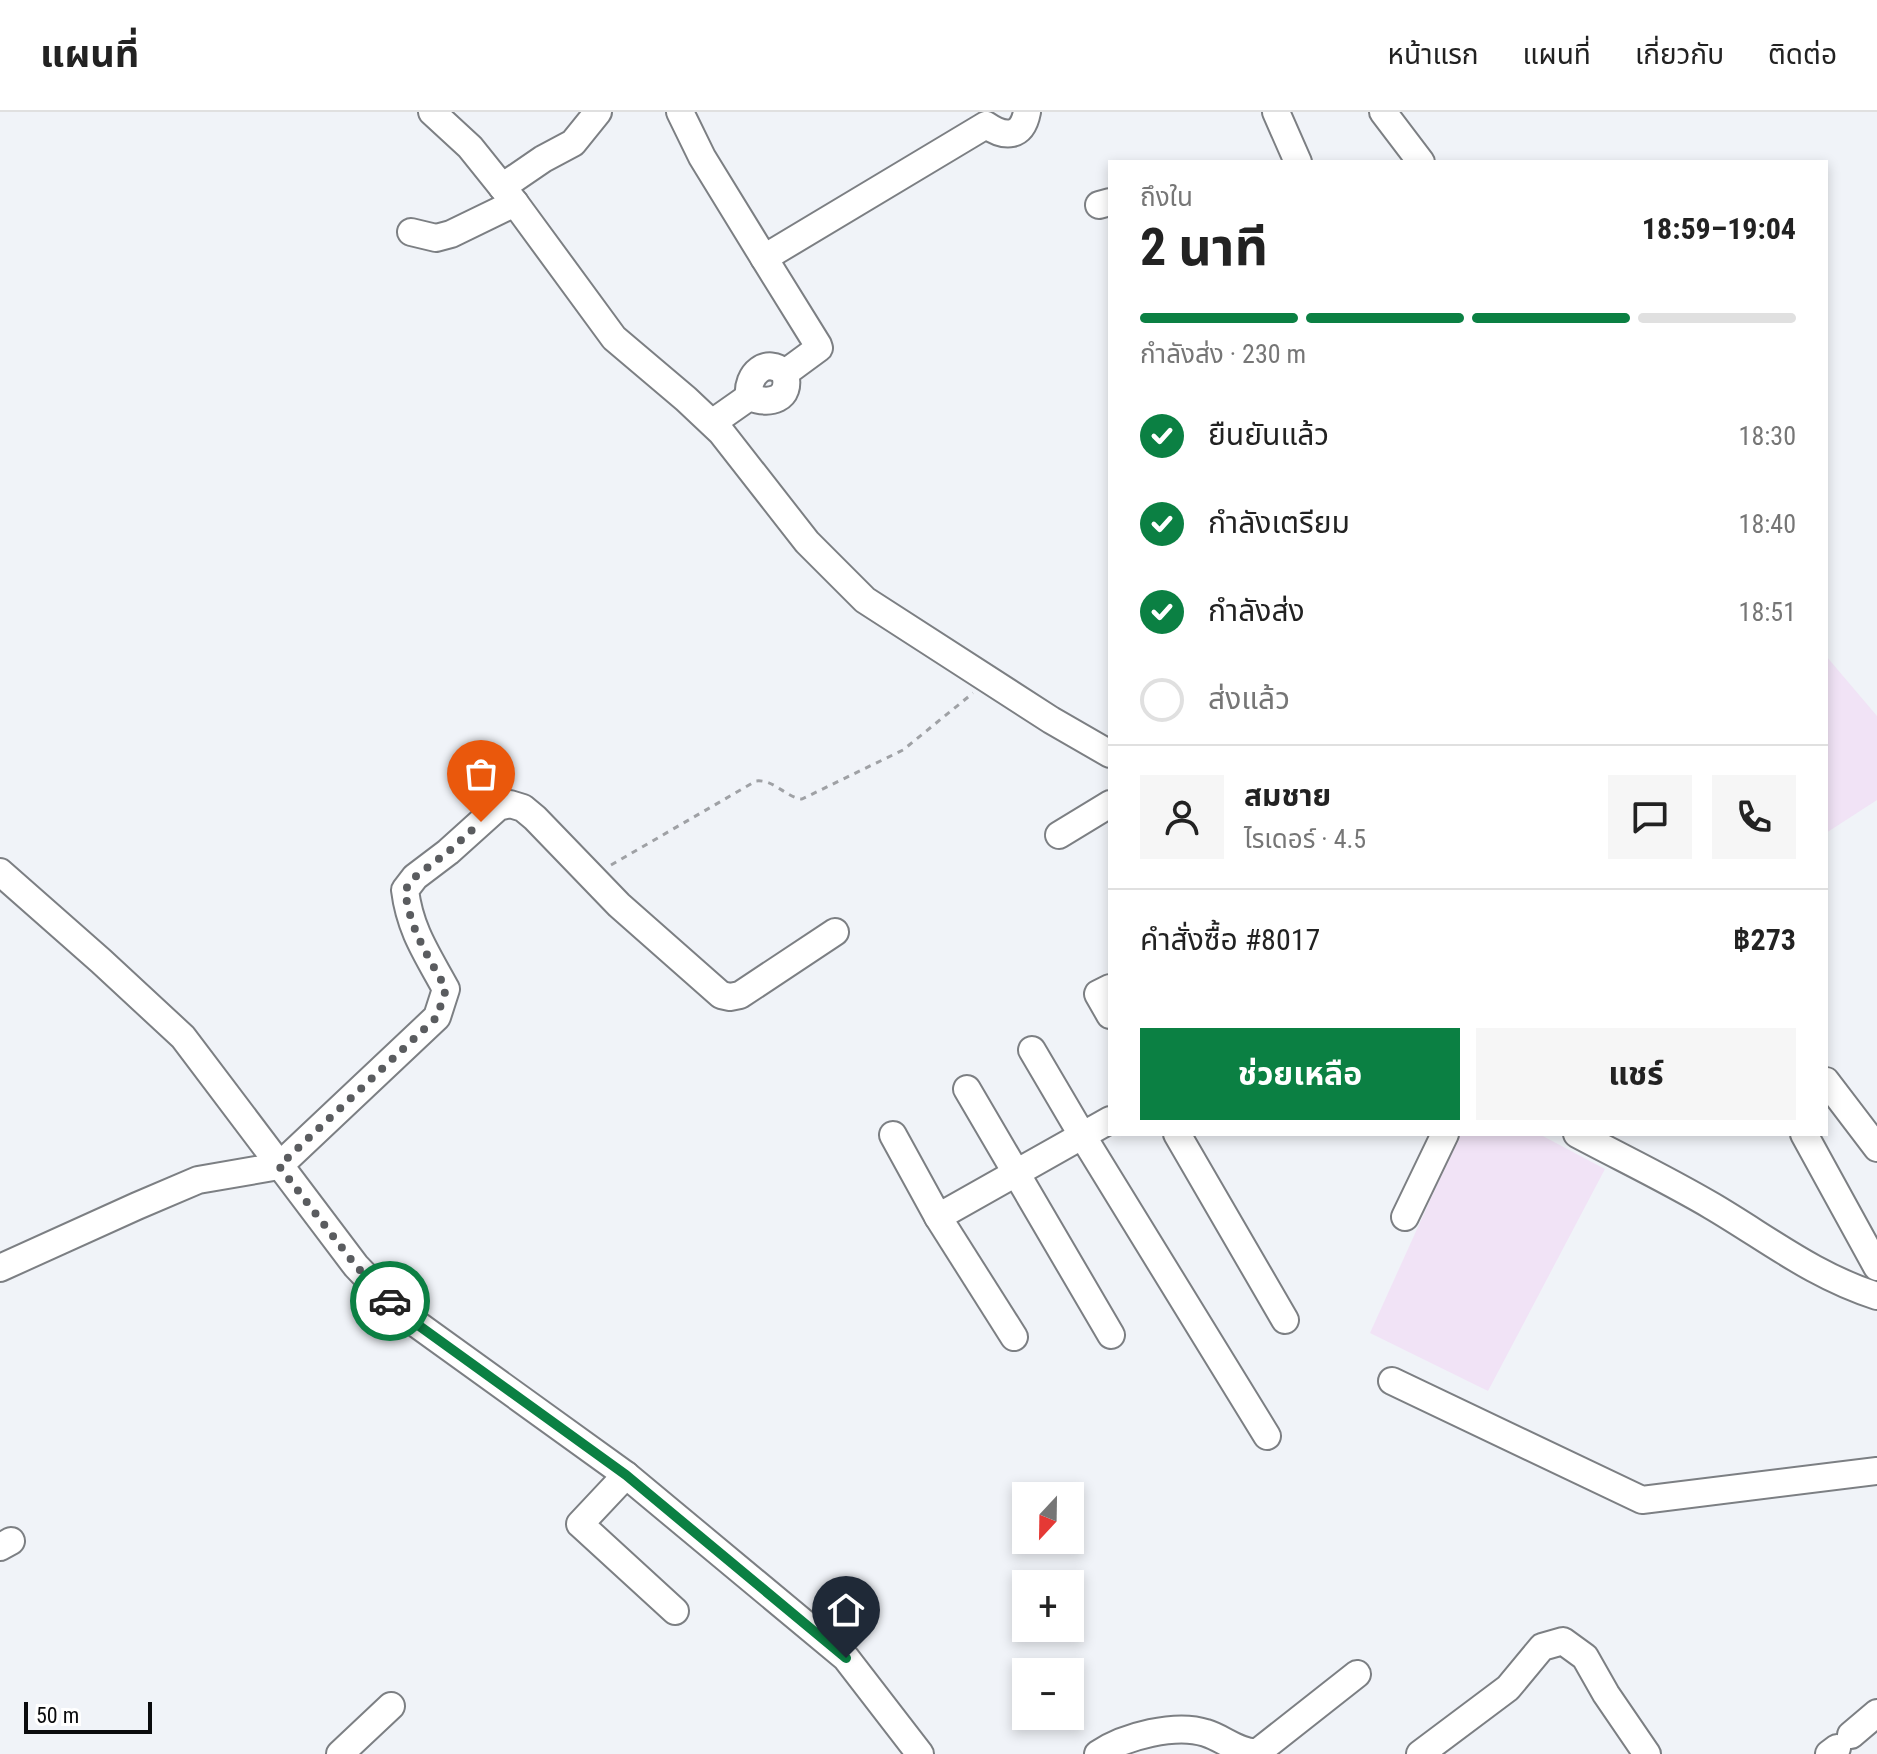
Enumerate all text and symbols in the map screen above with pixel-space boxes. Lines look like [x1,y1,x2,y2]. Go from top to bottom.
text: แผนที่ [40,32,139,76]
text: หน้าแรก [1388,38,1479,71]
text: แผนที่ [1523,38,1591,71]
text: เกี่ยวกับ [1635,38,1724,71]
text: ติดต่อ [1768,38,1837,71]
text: ถึงใน [1140,182,1193,212]
text: 18:59–19:04 [1642,211,1796,246]
text: 2 นาที [1140,217,1268,278]
text: กำลังส่ง · 230 m [1140,339,1306,369]
icon: check [1140,414,1184,458]
text: ยืนยันแล้ว [1208,417,1329,452]
text: 18:30 [1739,421,1796,451]
icon: check [1140,502,1184,546]
text: กำลังเตรียม [1208,505,1350,540]
text: 18:40 [1739,509,1796,539]
icon: check [1140,590,1184,634]
text: กำลังส่ง [1208,593,1305,628]
text: 18:51 [1739,597,1796,627]
text: ส่งแล้ว [1208,681,1290,716]
pin [447,740,515,822]
icon: bag [459,752,503,796]
button: person [1140,775,1224,859]
button: chat [1608,775,1692,859]
button: phone [1712,775,1796,859]
text: สมชาย [1244,778,1331,813]
text: ไรเดอร์ · 4.5 [1244,824,1366,854]
text: คำสั่งซื้อ #8017 [1140,922,1320,957]
text: ฿273 [1733,922,1796,957]
button: ช่วยเหลือ [1140,1028,1460,1120]
button: แชร์ [1476,1028,1796,1120]
courier [350,1261,430,1341]
icon: car [368,1279,412,1323]
north arrow [1012,1482,1084,1554]
map controls [1012,1482,1084,1730]
button: + [1012,1570,1084,1642]
pin [812,1576,880,1658]
icon: home [824,1588,868,1632]
button: − [1012,1658,1084,1730]
scale bar [24,1698,152,1734]
text: 50 m [36,1703,79,1728]

